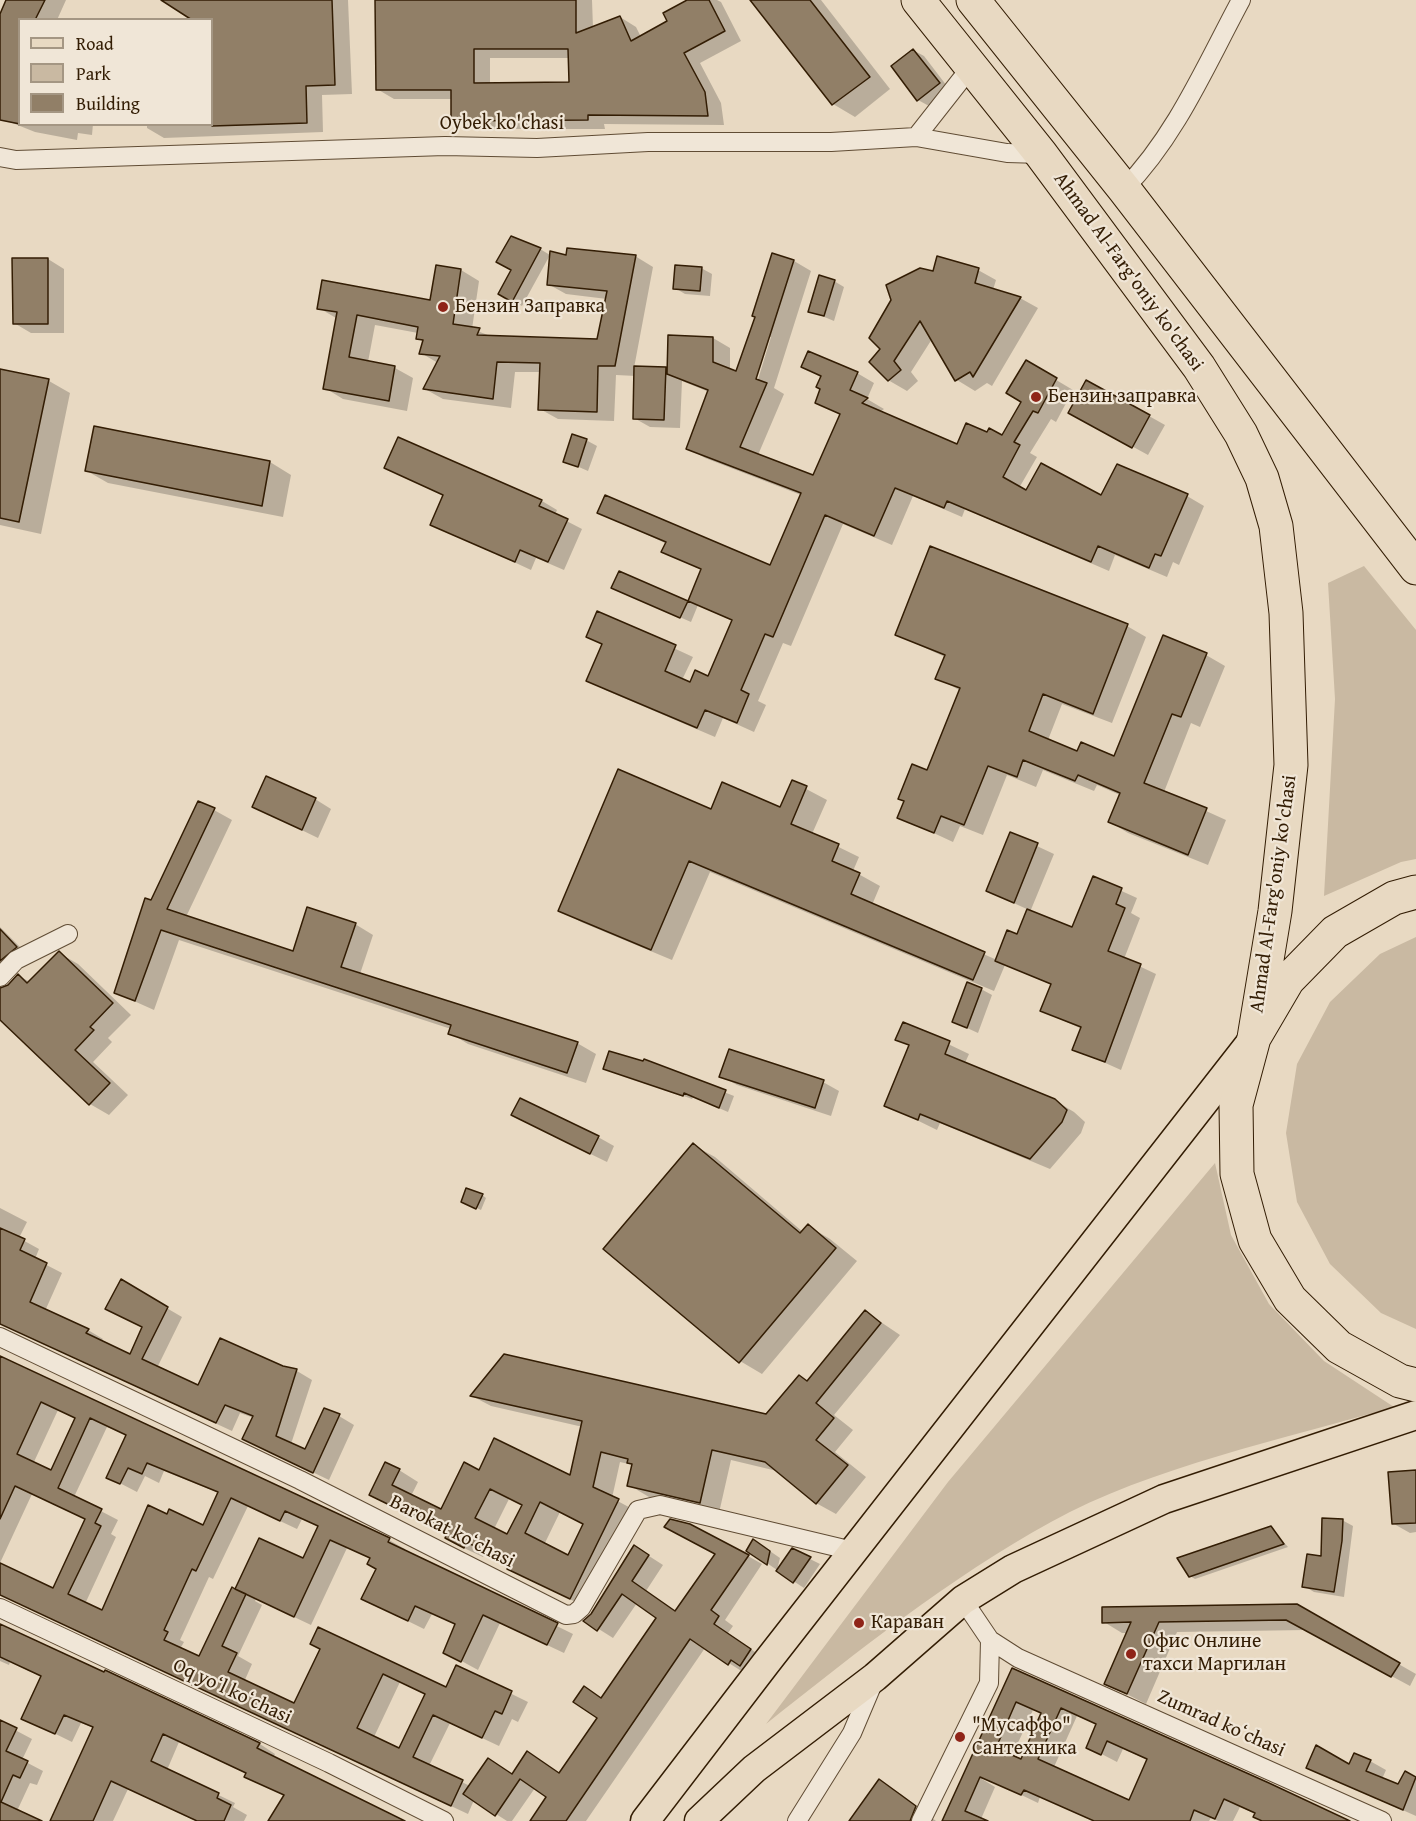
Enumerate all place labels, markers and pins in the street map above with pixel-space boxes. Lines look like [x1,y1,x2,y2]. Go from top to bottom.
place label: Бензин Заправка [455,295,605,319]
marker: Бензин Заправка [436,300,450,314]
place label: Бензин заправка [1048,385,1196,409]
marker: Бензин заправка [1029,390,1043,404]
place label: Караван [871,1611,944,1635]
marker: Караван [852,1616,866,1630]
place label: Офис Онлине тахси Маргилан [1143,1630,1286,1677]
marker: Офис Онлине тахси Маргилан [1124,1647,1138,1661]
place label: "Мусаффо" Сантехника [972,1714,1077,1761]
marker: "Мусаффо" Сантехника [953,1730,967,1744]

